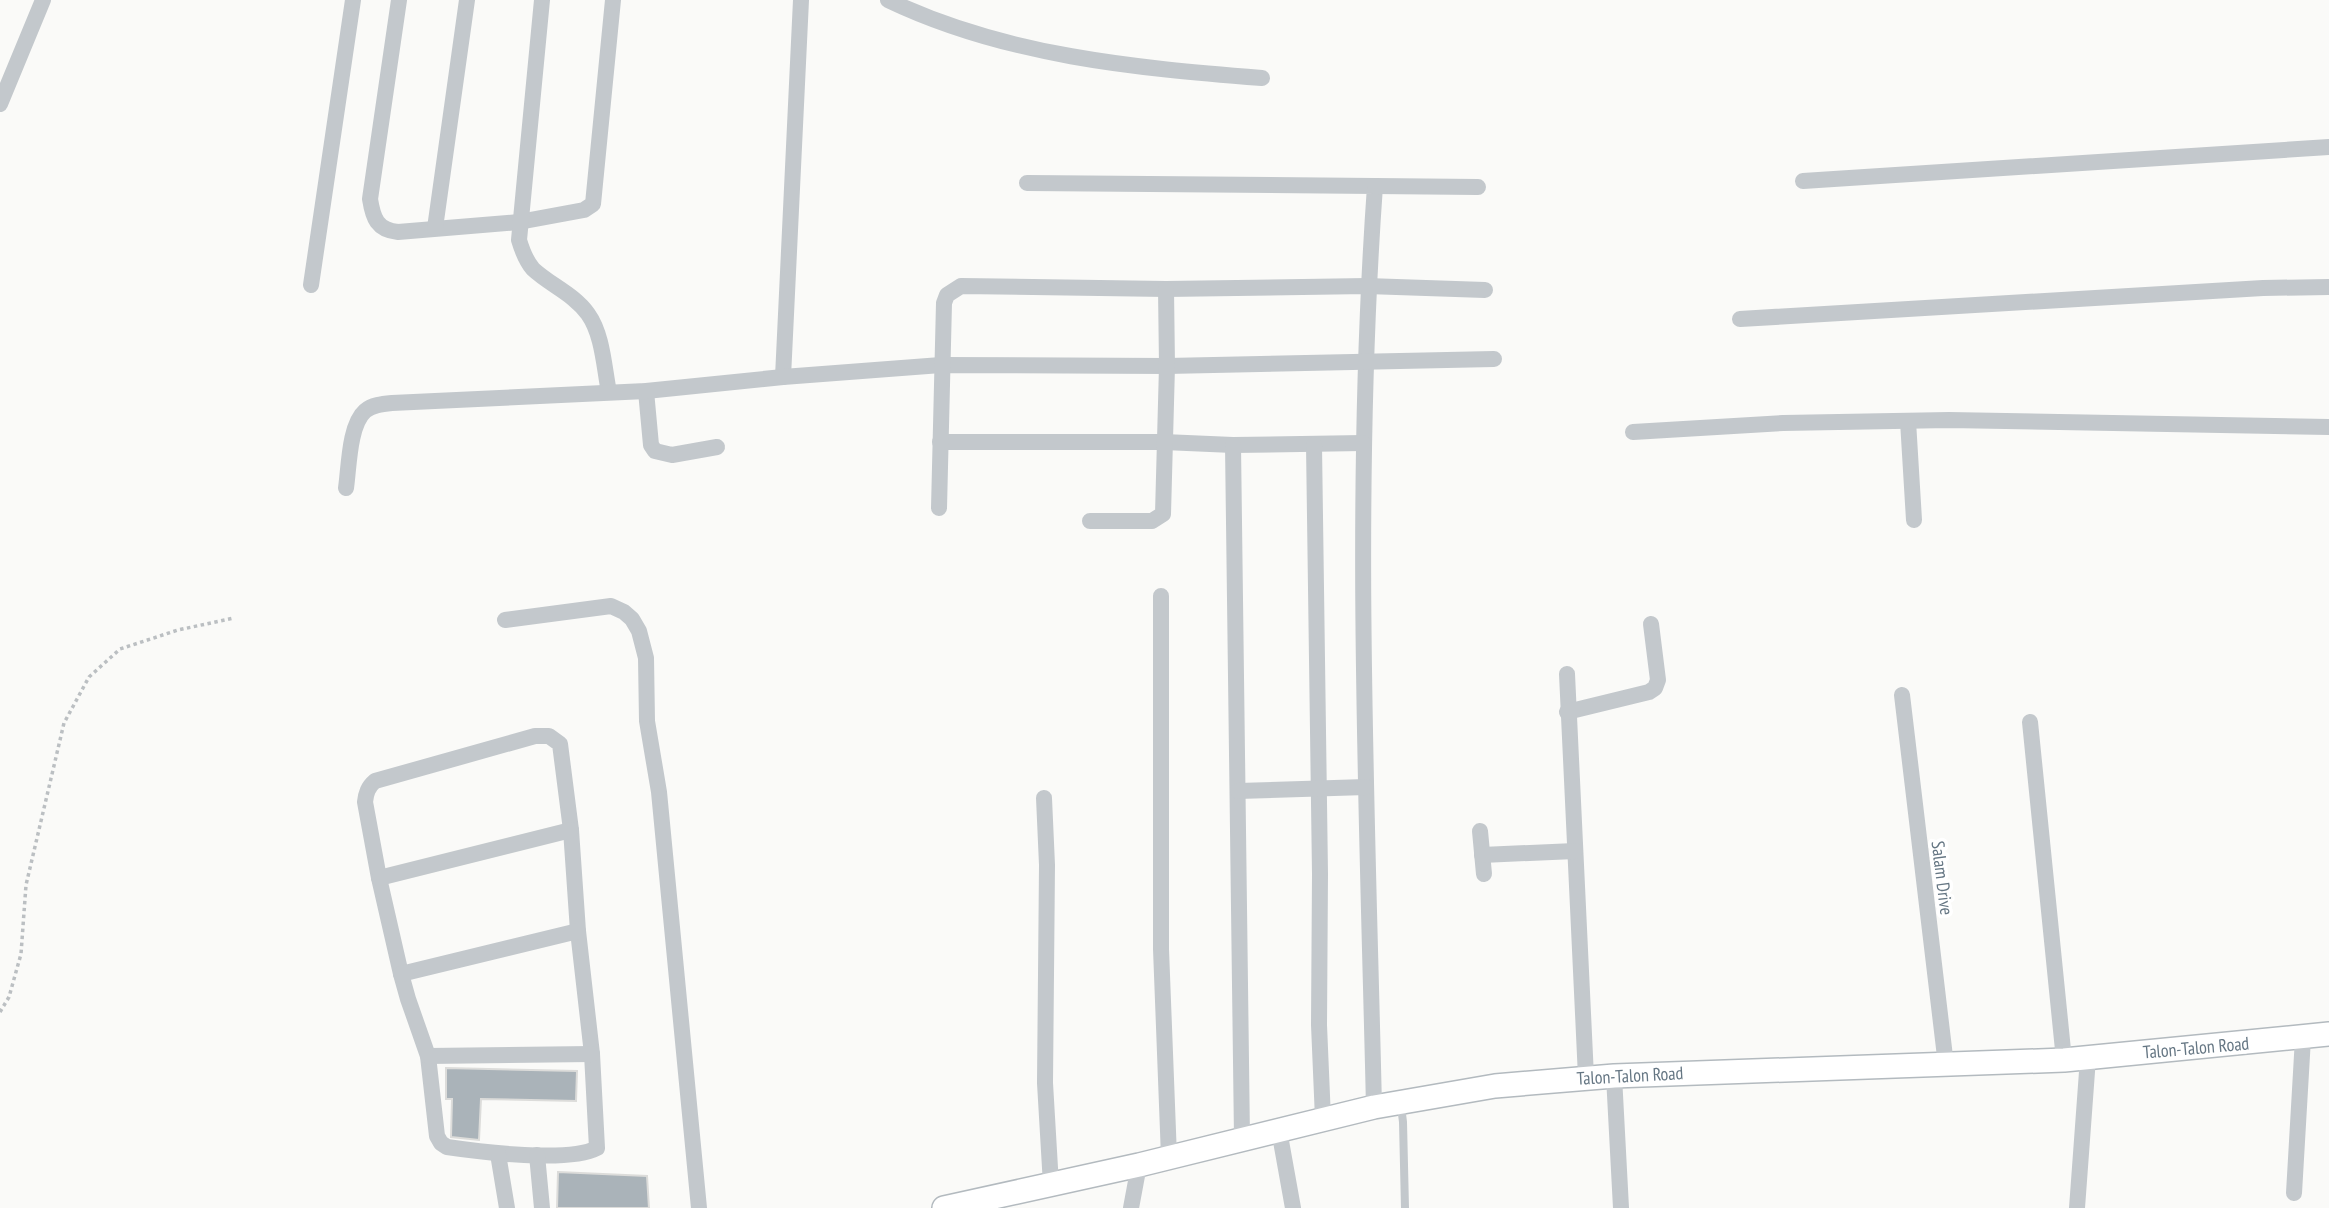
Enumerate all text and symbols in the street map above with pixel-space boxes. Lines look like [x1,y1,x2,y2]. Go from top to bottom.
street label: Salam Drive [1927,840,1958,916]
street label: Talon-Talon Road [2142,1031,2250,1064]
street label: Talon-Talon Road [1576,1061,1684,1090]

